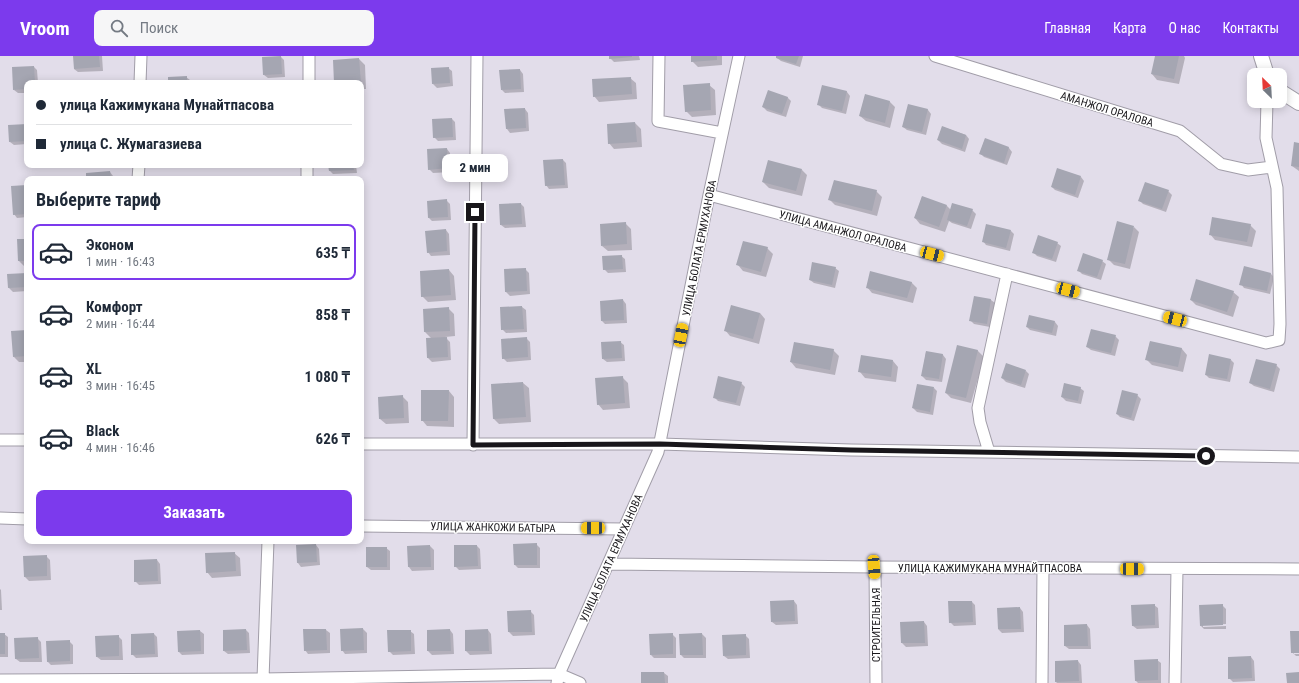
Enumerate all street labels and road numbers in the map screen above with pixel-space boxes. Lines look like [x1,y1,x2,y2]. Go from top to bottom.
street label: АМАНЖОЛ ОРАЛОВА [1059,89,1155,130]
street label: УЛИЦА БОЛАТА ЕРМУХАНОВА [680,178,719,317]
street label: УЛИЦА АМАНЖОЛ ОРАЛОВА [778,208,909,255]
street label: УЛИЦА БОЛАТА ЕРМУХАНОВА [577,492,646,624]
street label: УЛИЦА ЖАНКОЖИ БАТЫРА [430,520,556,535]
street label: УЛИЦА КАЖИМУКАНА МУНАЙТПАСОВА [898,562,1083,575]
street label: СТРОИТЕЛЬНАЯ [870,588,883,662]

